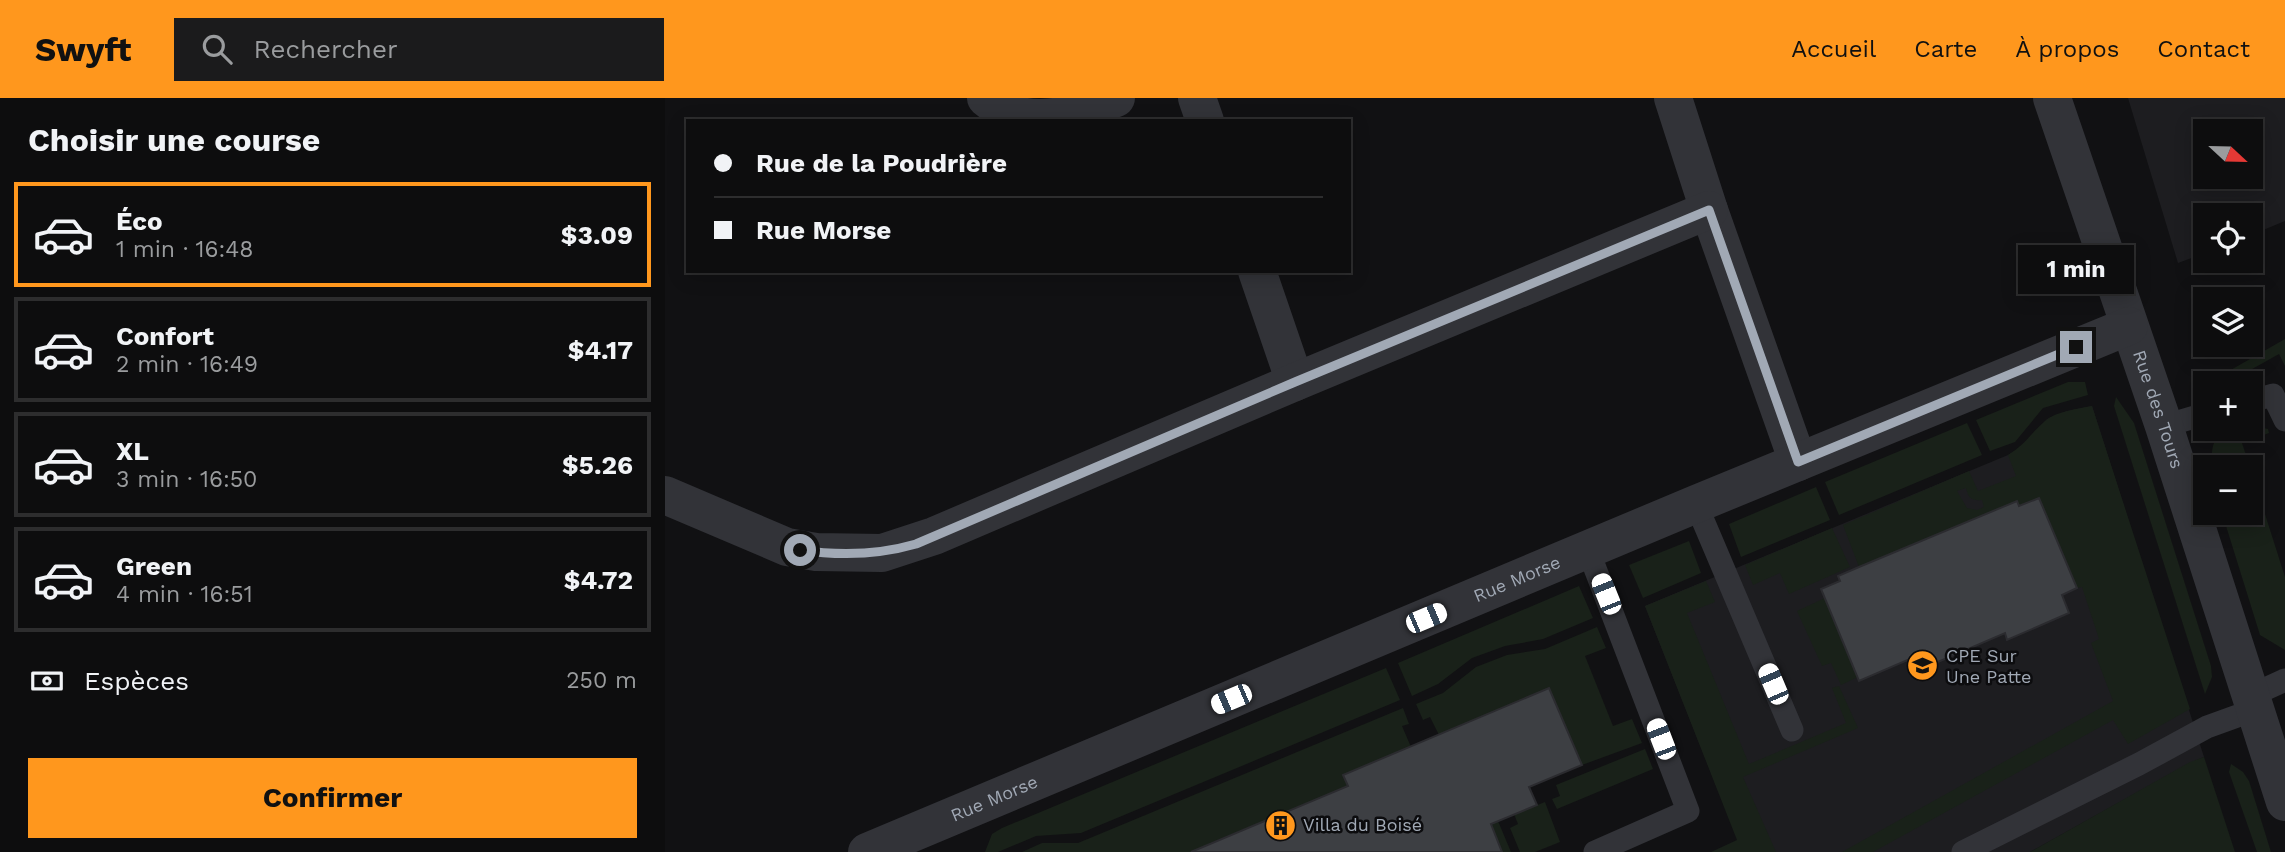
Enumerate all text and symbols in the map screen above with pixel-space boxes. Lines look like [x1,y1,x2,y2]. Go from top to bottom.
search box [174,18,664,81]
text: Swyft [35,30,132,69]
icon: search [198,30,236,68]
text: Rechercher [254,34,398,64]
text: Accueil [1791,35,1876,63]
text: Carte [1914,35,1977,63]
text: À propos [2015,35,2119,63]
text: Contact [2157,35,2250,63]
north arrow [2193,119,2263,189]
map controls [2193,119,2263,525]
text: Choisir une course [28,121,320,159]
text: Rue de la Poudrière [756,148,1007,178]
icon: car [32,203,95,266]
button: locate [2193,203,2263,273]
text: Éco [116,206,163,236]
text: Rue Morse [756,215,891,245]
text: $3.09 [561,220,633,250]
text: 1 min · 16:48 [116,236,254,263]
callout: 1 min [2018,246,2134,294]
text: 1 min [2046,256,2106,283]
button: layers [2193,287,2263,357]
icon: car [32,318,95,381]
text: Confort [116,321,214,351]
route end [2060,331,2092,363]
text: $4.17 [568,335,633,365]
street label: Rue des Tours [2129,347,2188,471]
text: 2 min · 16:49 [116,351,258,378]
button: + [2193,371,2263,441]
icon: car [32,433,95,496]
text: XL [116,436,149,466]
text: $5.26 [562,450,633,480]
button: − [2193,455,2263,525]
text: 3 min · 16:50 [116,466,257,493]
route start [784,534,816,566]
icon: car [32,548,95,611]
text: Green [116,551,192,581]
street label: Rue Morse [1470,551,1563,606]
text: $4.72 [564,565,633,595]
car [1589,571,1624,617]
text: 4 min · 16:51 [116,581,253,608]
car [1403,600,1450,636]
place label: CPE Sur Une Patte [1946,645,2031,687]
school or university icon: CPE Sur Une Patte [1906,649,1940,683]
car [1756,661,1791,707]
icon: cash [28,662,66,700]
text: Espèces [84,666,189,696]
text: 250 m [566,667,637,694]
car [1208,681,1255,717]
car [1644,716,1679,762]
button: Confirmer [28,758,637,838]
street label: Rue Morse [947,771,1041,826]
building icon: Villa du Boisé [1263,808,1297,842]
place label: Villa du Boisé [1303,814,1422,835]

